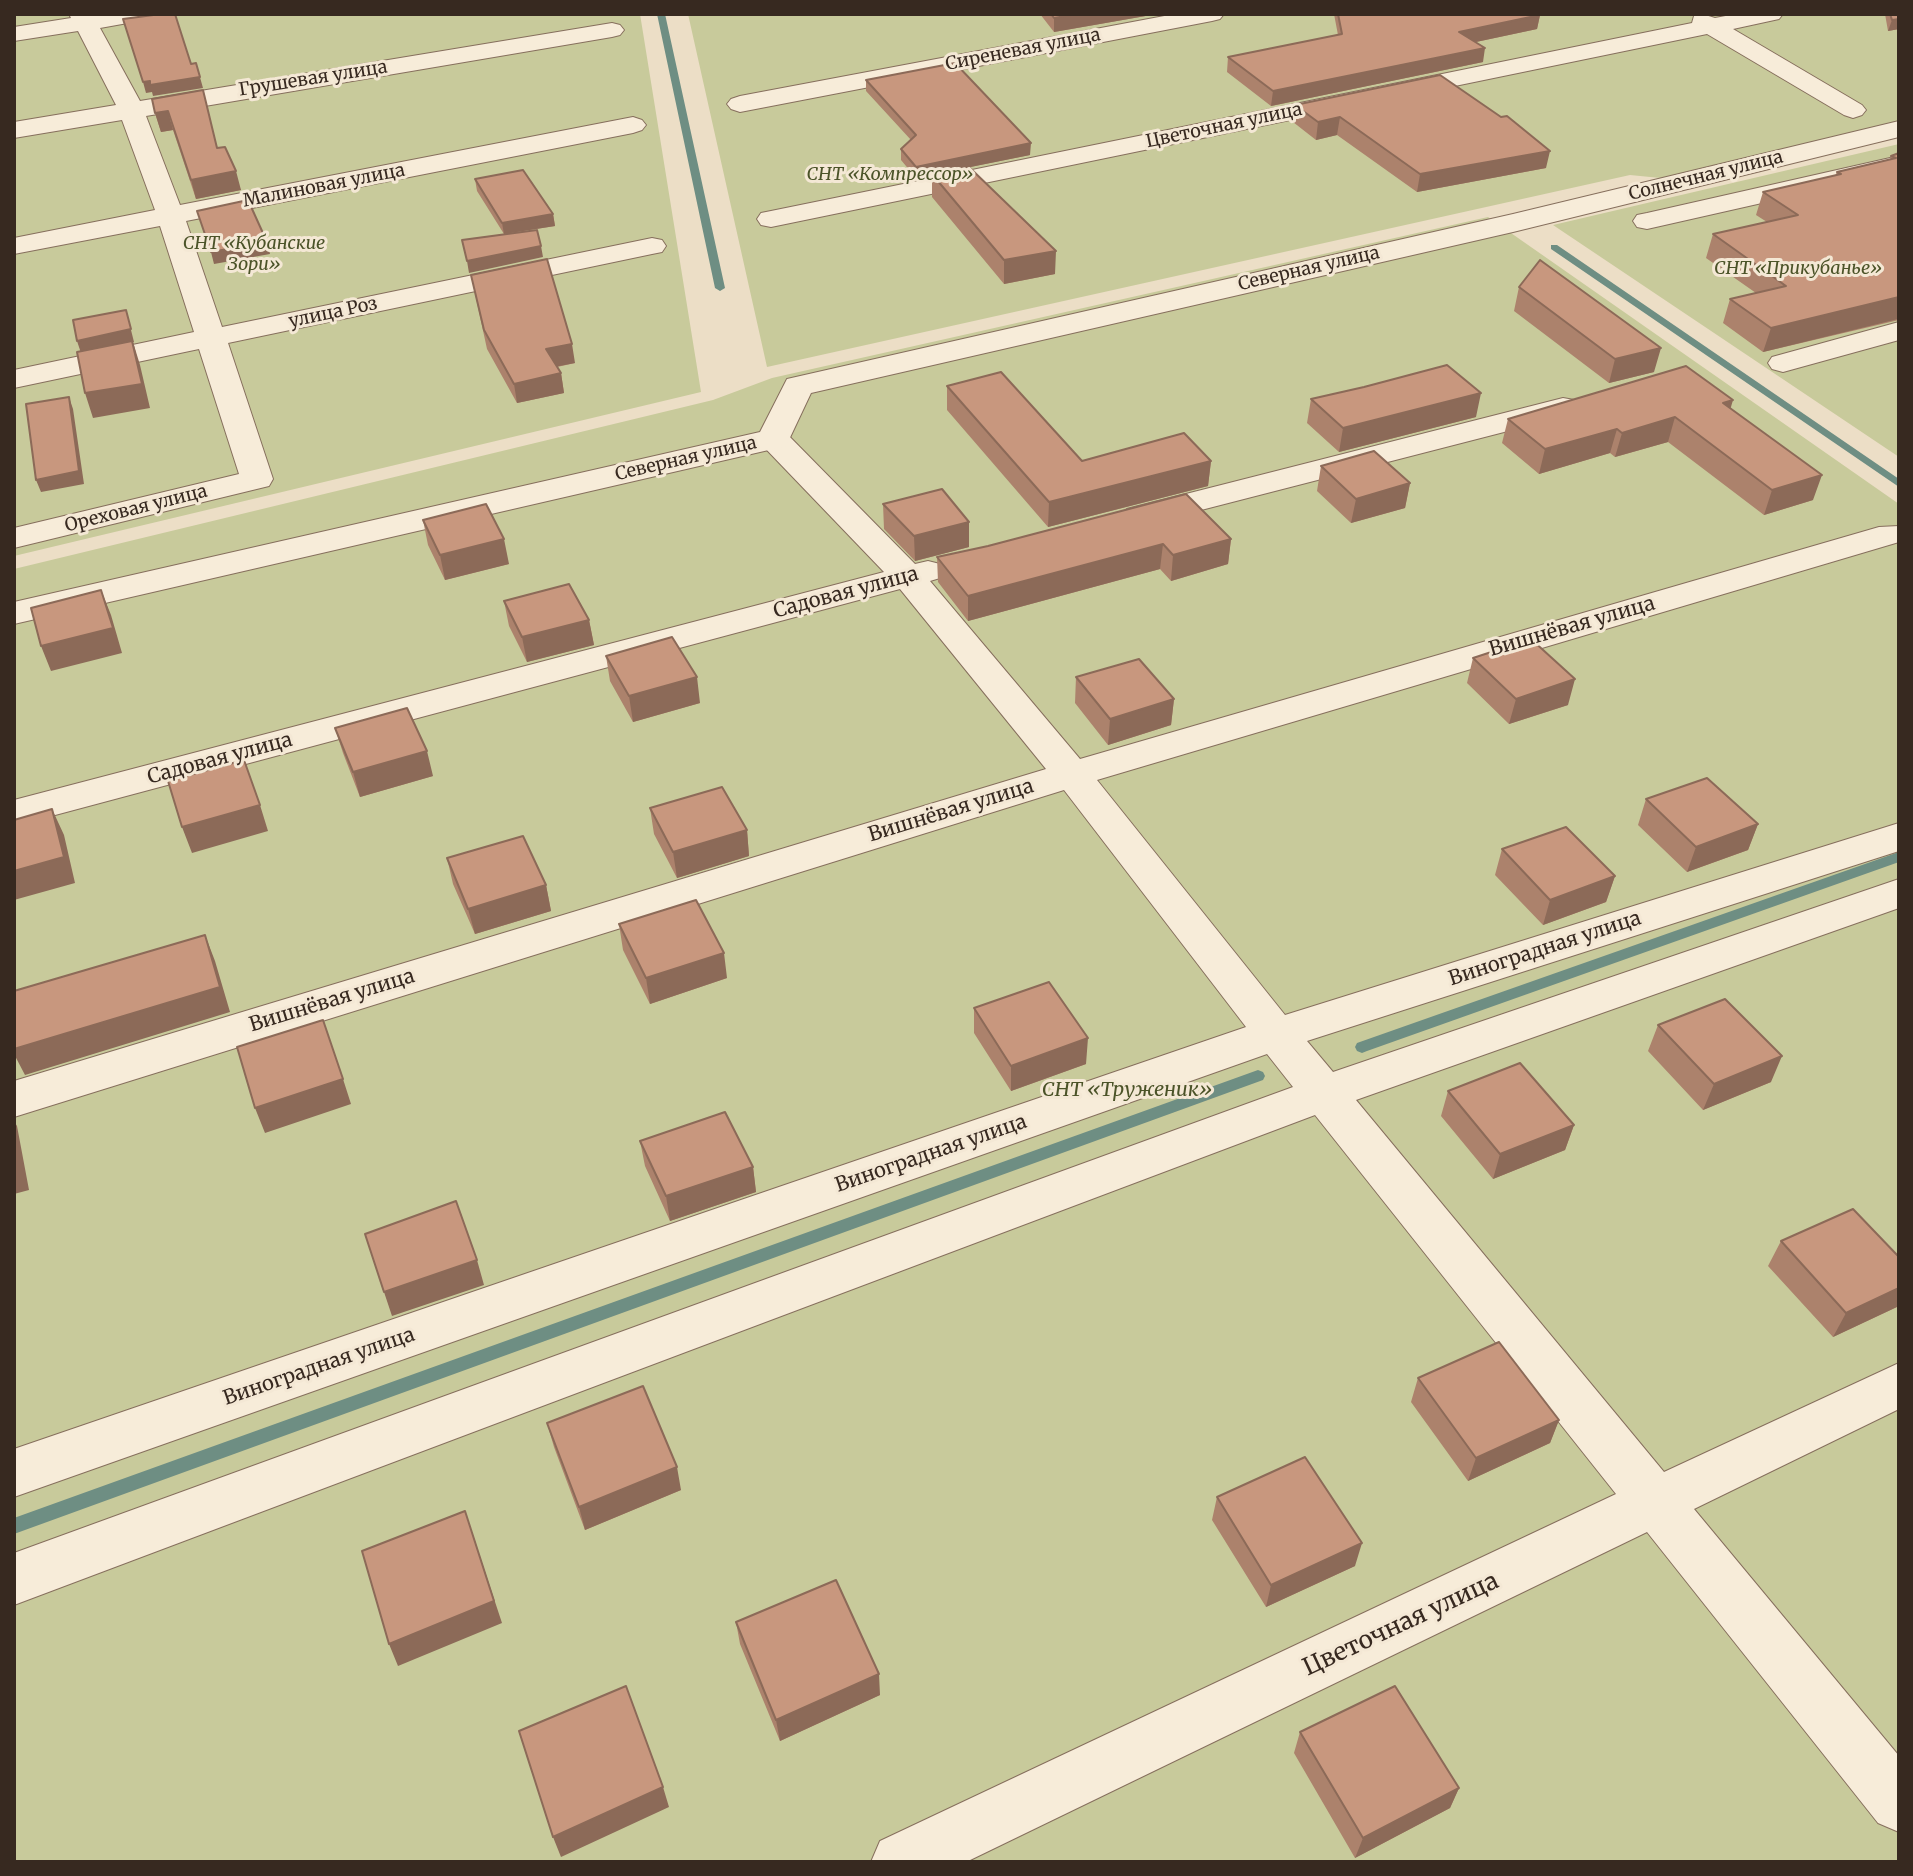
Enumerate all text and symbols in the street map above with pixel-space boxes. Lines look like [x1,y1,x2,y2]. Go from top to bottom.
street label: Сиреневая улица [944,24,1102,76]
street label: Грушевая улица [237,57,389,101]
street label: Цветочная улица [1144,99,1304,153]
street label: Солнечная улица [1627,146,1785,206]
street label: Малиновая улица [241,160,407,212]
park label: СНТ «Компрессор» [807,164,973,186]
park label: СНТ «Кубанские Зори» [183,233,325,276]
street label: Северная улица [1236,242,1382,296]
park label: СНТ «Прикубанье» [1714,258,1882,280]
street label: улица Роз [287,293,379,333]
street label: Северная улица [613,432,759,486]
street label: Ореховая улица [63,481,209,537]
street label: Садовая улица [771,562,921,624]
street label: Вишнёвая улица [1486,592,1658,662]
street label: Садовая улица [145,728,295,790]
street label: Вишнёвая улица [866,774,1036,848]
street label: Виноградная улица [1446,907,1644,991]
street label: Вишнёвая улица [247,964,417,1038]
park label: СНТ «Труженик» [1042,1078,1212,1102]
street label: Виноградная улица [832,1110,1030,1198]
street label: Виноградная улица [220,1323,418,1411]
street label: Цветочная улица [1299,1567,1503,1683]

